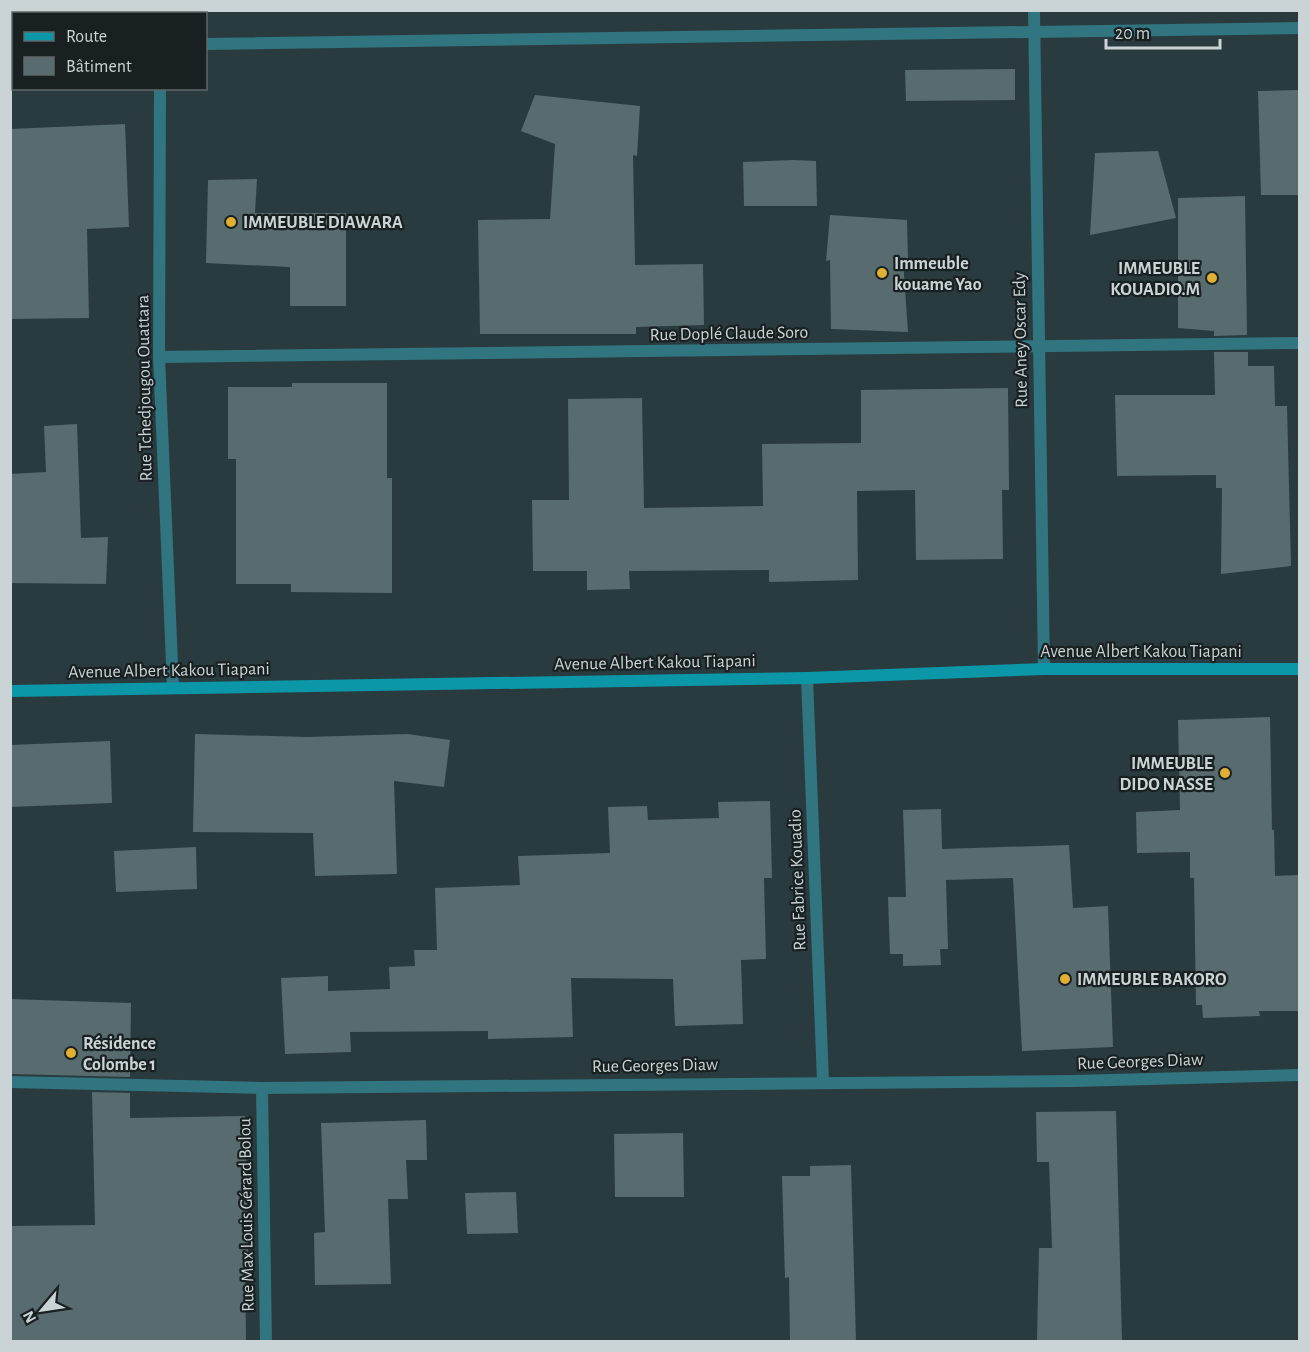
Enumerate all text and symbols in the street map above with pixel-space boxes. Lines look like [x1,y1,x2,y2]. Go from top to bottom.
legend [12,12,207,90]
scale bar [1106,12,1220,50]
text: 20 m [1115,25,1150,43]
text: Route [66,28,107,46]
text: Bâtiment [66,58,132,76]
place label: IMMEUBLE DIAWARA [243,214,403,232]
marker: IMMEUBLE DIAWARA [224,215,238,229]
place label: Immeuble kouame Yao [894,255,982,294]
place label: IMMEUBLE KOUADIO.M [1110,260,1200,299]
marker: Immeuble kouame Yao [875,266,889,280]
marker: IMMEUBLE KOUADIO.M [1205,271,1219,285]
street label: Rue Aney Oscar Edy [1011,272,1031,408]
street label: Rue Tchedjougou Ouattara [134,295,156,481]
street label: Rue Doplé Claude Soro [650,324,809,344]
street label: Avenue Albert Kakou Tiapani [1040,643,1242,661]
street label: Avenue Albert Kakou Tiapani [554,652,756,674]
street label: Avenue Albert Kakou Tiapani [68,660,270,682]
place label: IMMEUBLE DIDO NASSE [1120,755,1213,794]
marker: IMMEUBLE DIDO NASSE [1218,766,1232,780]
street label: Rue Fabrice Kouadio [787,809,809,951]
place label: IMMEUBLE BAKORO [1077,971,1227,989]
marker: IMMEUBLE BAKORO [1058,972,1072,986]
place label: Résidence Colombe 1 [83,1035,156,1074]
marker: Résidence Colombe 1 [64,1046,78,1060]
street label: Rue Georges Diaw [1077,1051,1203,1073]
street label: Rue Georges Diaw [592,1056,718,1076]
street label: Rue Max Louis Gérard Bolou [236,1118,258,1312]
north arrow [12,1280,72,1340]
text: N [20,1308,39,1326]

